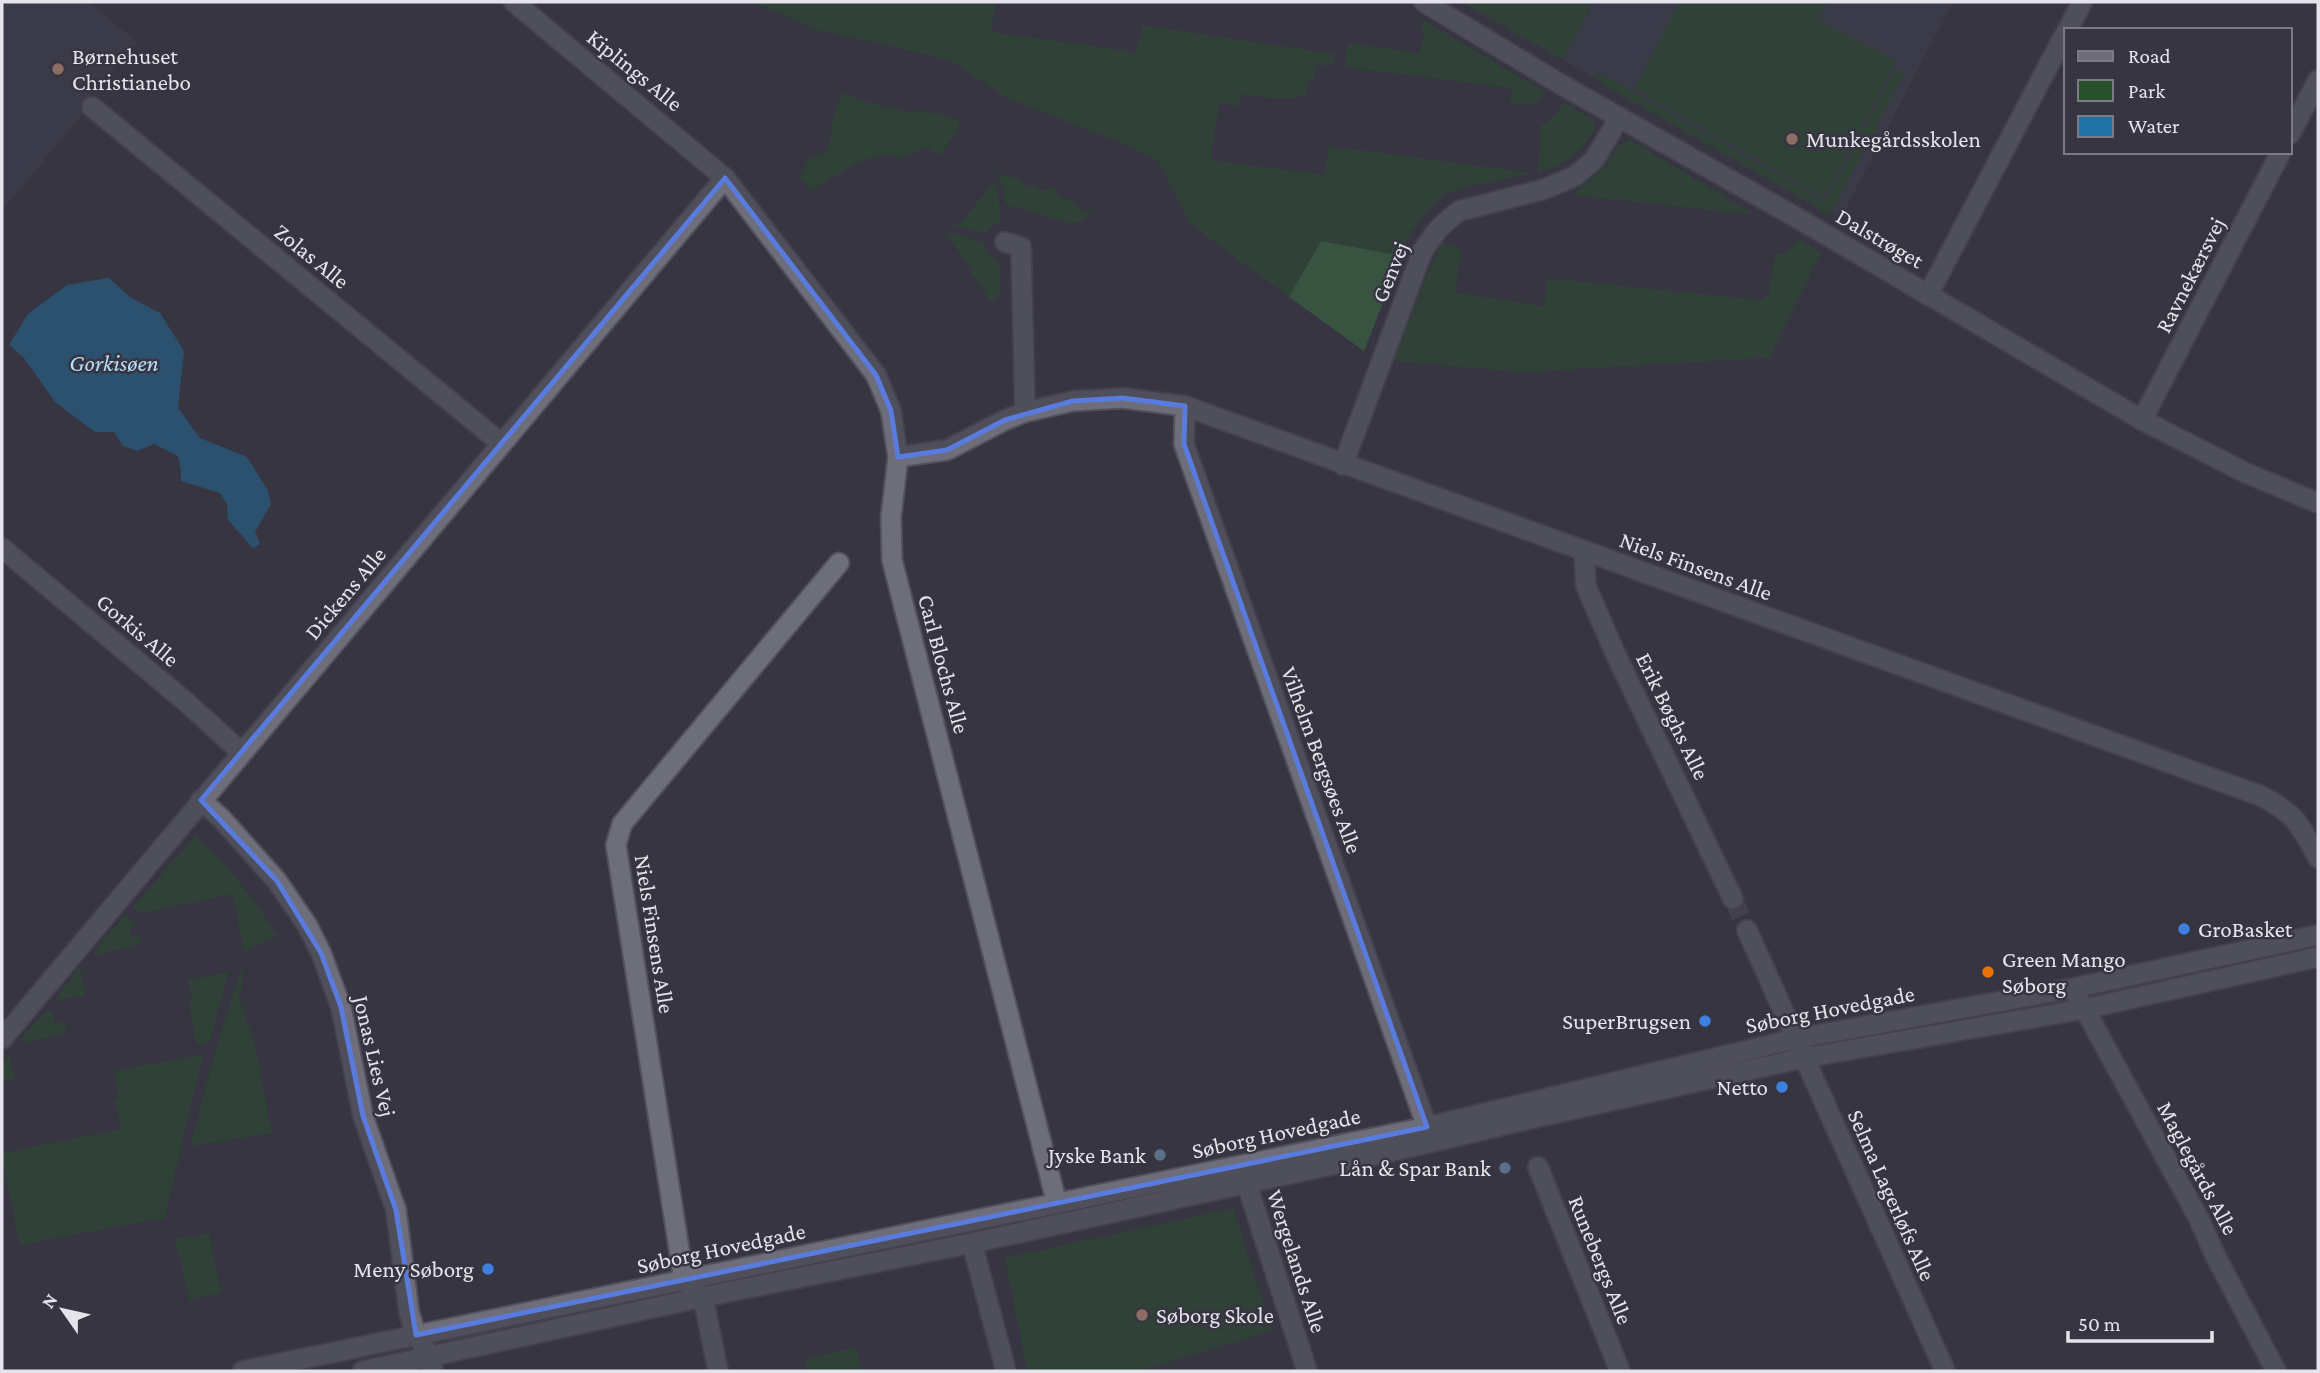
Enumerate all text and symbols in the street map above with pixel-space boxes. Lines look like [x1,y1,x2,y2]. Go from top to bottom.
street label: Kiplings Alle [582,24,688,116]
legend [2064,28,2292,154]
place label: Børnehuset Christianebo [72,43,191,95]
text: Road [2128,44,2171,68]
marker: Børnehuset Christianebo [50,61,66,77]
text: Park [2128,79,2165,103]
text: Water [2128,114,2180,138]
place label: Munkegårdsskolen [1806,126,1981,152]
marker: Munkegårdsskolen [1784,131,1800,147]
street label: Dalstrøget [1832,203,1929,274]
street label: Ravnekærsvej [2150,213,2230,337]
street label: Zolas Alle [269,218,355,294]
street label: Genvej [1366,238,1414,306]
water label: Gorkisøen [69,349,159,376]
street label: Niels Finsens Alle [1616,526,1776,606]
street label: Dickens Alle [299,541,391,645]
street label: Gorkis Alle [91,588,185,672]
street label: Carl Blochs Alle [913,592,975,736]
street label: Erik Bøghs Alle [1631,648,1715,784]
street label: Vilhelm Bergsøes Alle [1276,663,1368,857]
street label: Niels Finsens Alle [630,853,680,1015]
place label: GroBasket [2198,916,2293,942]
marker: GroBasket [2176,921,2192,937]
place label: Green Mango Søborg [2002,946,2126,998]
marker: Green Mango Søborg [1980,964,1996,980]
street label: Søborg Hovedgade [1743,980,1917,1038]
street label: Jonas Lies Vej [348,991,402,1119]
place label: SuperBrugsen [1562,1008,1691,1034]
marker: SuperBrugsen [1697,1013,1713,1029]
place label: Netto [1716,1074,1768,1100]
marker: Netto [1774,1079,1790,1095]
street label: Maglegårds Alle [2152,1097,2244,1239]
street label: Søborg Hovedgade [1189,1102,1363,1164]
street label: Selma Lagerløfs Alle [1843,1106,1941,1284]
place label: Jyske Bank [1046,1142,1146,1168]
marker: Jyske Bank [1152,1147,1168,1163]
place label: Lån & Spar Bank [1339,1155,1491,1181]
marker: Lån & Spar Bank [1497,1160,1513,1176]
street label: Wergelands Alle [1262,1186,1332,1336]
street label: Runebergs Alle [1563,1192,1639,1328]
street label: Søborg Hovedgade [634,1217,808,1279]
place label: Meny Søborg [353,1256,474,1282]
marker: Meny Søborg [480,1261,496,1277]
north arrow [28,1275,98,1345]
text: N [37,1289,62,1312]
scale bar [2068,1300,2212,1344]
place label: Søborg Skole [1156,1302,1274,1328]
marker: Søborg Skole [1134,1307,1150,1323]
text: 50 m [2078,1312,2121,1336]

